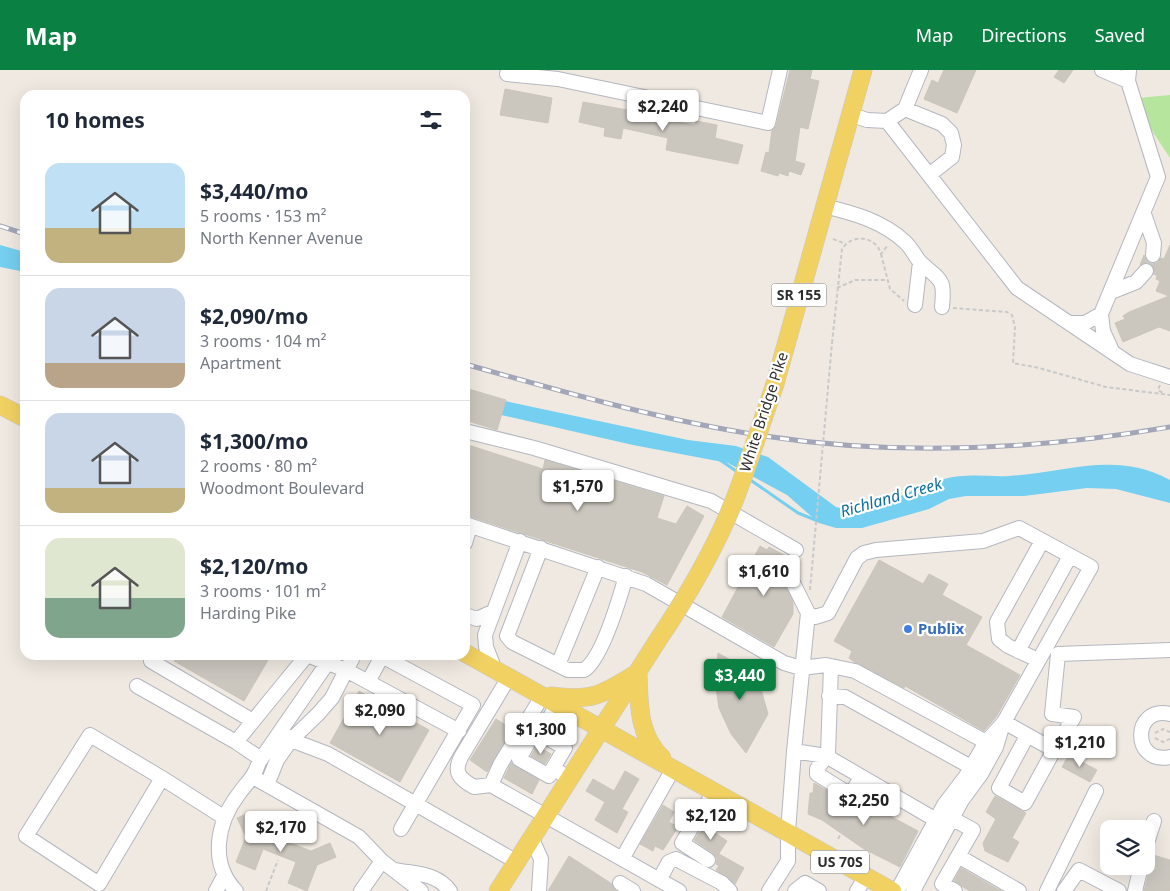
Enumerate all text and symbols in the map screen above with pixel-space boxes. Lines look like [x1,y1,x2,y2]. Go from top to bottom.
text: Map [25,19,77,52]
text: Map [916,23,953,47]
text: Directions [981,23,1067,47]
text: Saved [1095,23,1145,47]
pin: $2,240 [622,90,704,132]
text: $2,240 [638,95,688,117]
text: 10 homes [45,106,145,134]
icon: filters [417,106,445,134]
text: $3,440/mo [200,177,308,205]
icon: home [85,183,145,243]
text: 5 rooms · 153 m² [200,205,326,227]
text: North Kenner Avenue [200,227,363,249]
road number: SR 155 [772,284,826,306]
text: $2,090/mo [200,302,308,330]
icon: home [85,308,145,368]
text: 3 rooms · 104 m² [200,330,326,352]
street label: White Bridge Pike [734,349,792,474]
text: Apartment [200,352,281,374]
text: $1,300/mo [200,427,308,455]
icon: home [85,433,145,493]
text: 2 rooms · 80 m² [200,455,317,477]
pin: $1,570 [537,470,619,512]
water label: Richland Creek [837,472,946,522]
text: $1,570 [553,475,603,497]
text: Woodmont Boulevard [200,477,364,499]
text: $2,120/mo [200,552,308,580]
pin: $1,610 [723,554,805,597]
icon: home [85,558,145,618]
text: $1,610 [739,560,789,582]
text: 3 rooms · 101 m² [200,580,326,602]
text: Harding Pike [200,602,296,624]
place label: Publix [918,618,965,638]
marker: Publix [902,623,914,635]
pin: $3,440 [699,658,781,701]
text: $3,440 [715,664,765,686]
pin: $2,090 [339,694,421,736]
text: $2,090 [355,699,405,721]
pin: $1,300 [500,712,582,755]
text: $1,300 [516,718,566,740]
pin: $1,210 [1039,726,1121,768]
text: $1,210 [1055,731,1105,753]
pin: $2,250 [823,784,905,826]
text: $2,250 [839,789,889,811]
pin: $2,120 [670,798,752,841]
text: $2,120 [686,804,736,826]
pin: $2,170 [240,810,322,853]
text: $2,170 [256,816,306,838]
map controls [1100,820,1155,875]
button: layers [1100,820,1155,875]
road number: US 70S [811,850,869,874]

